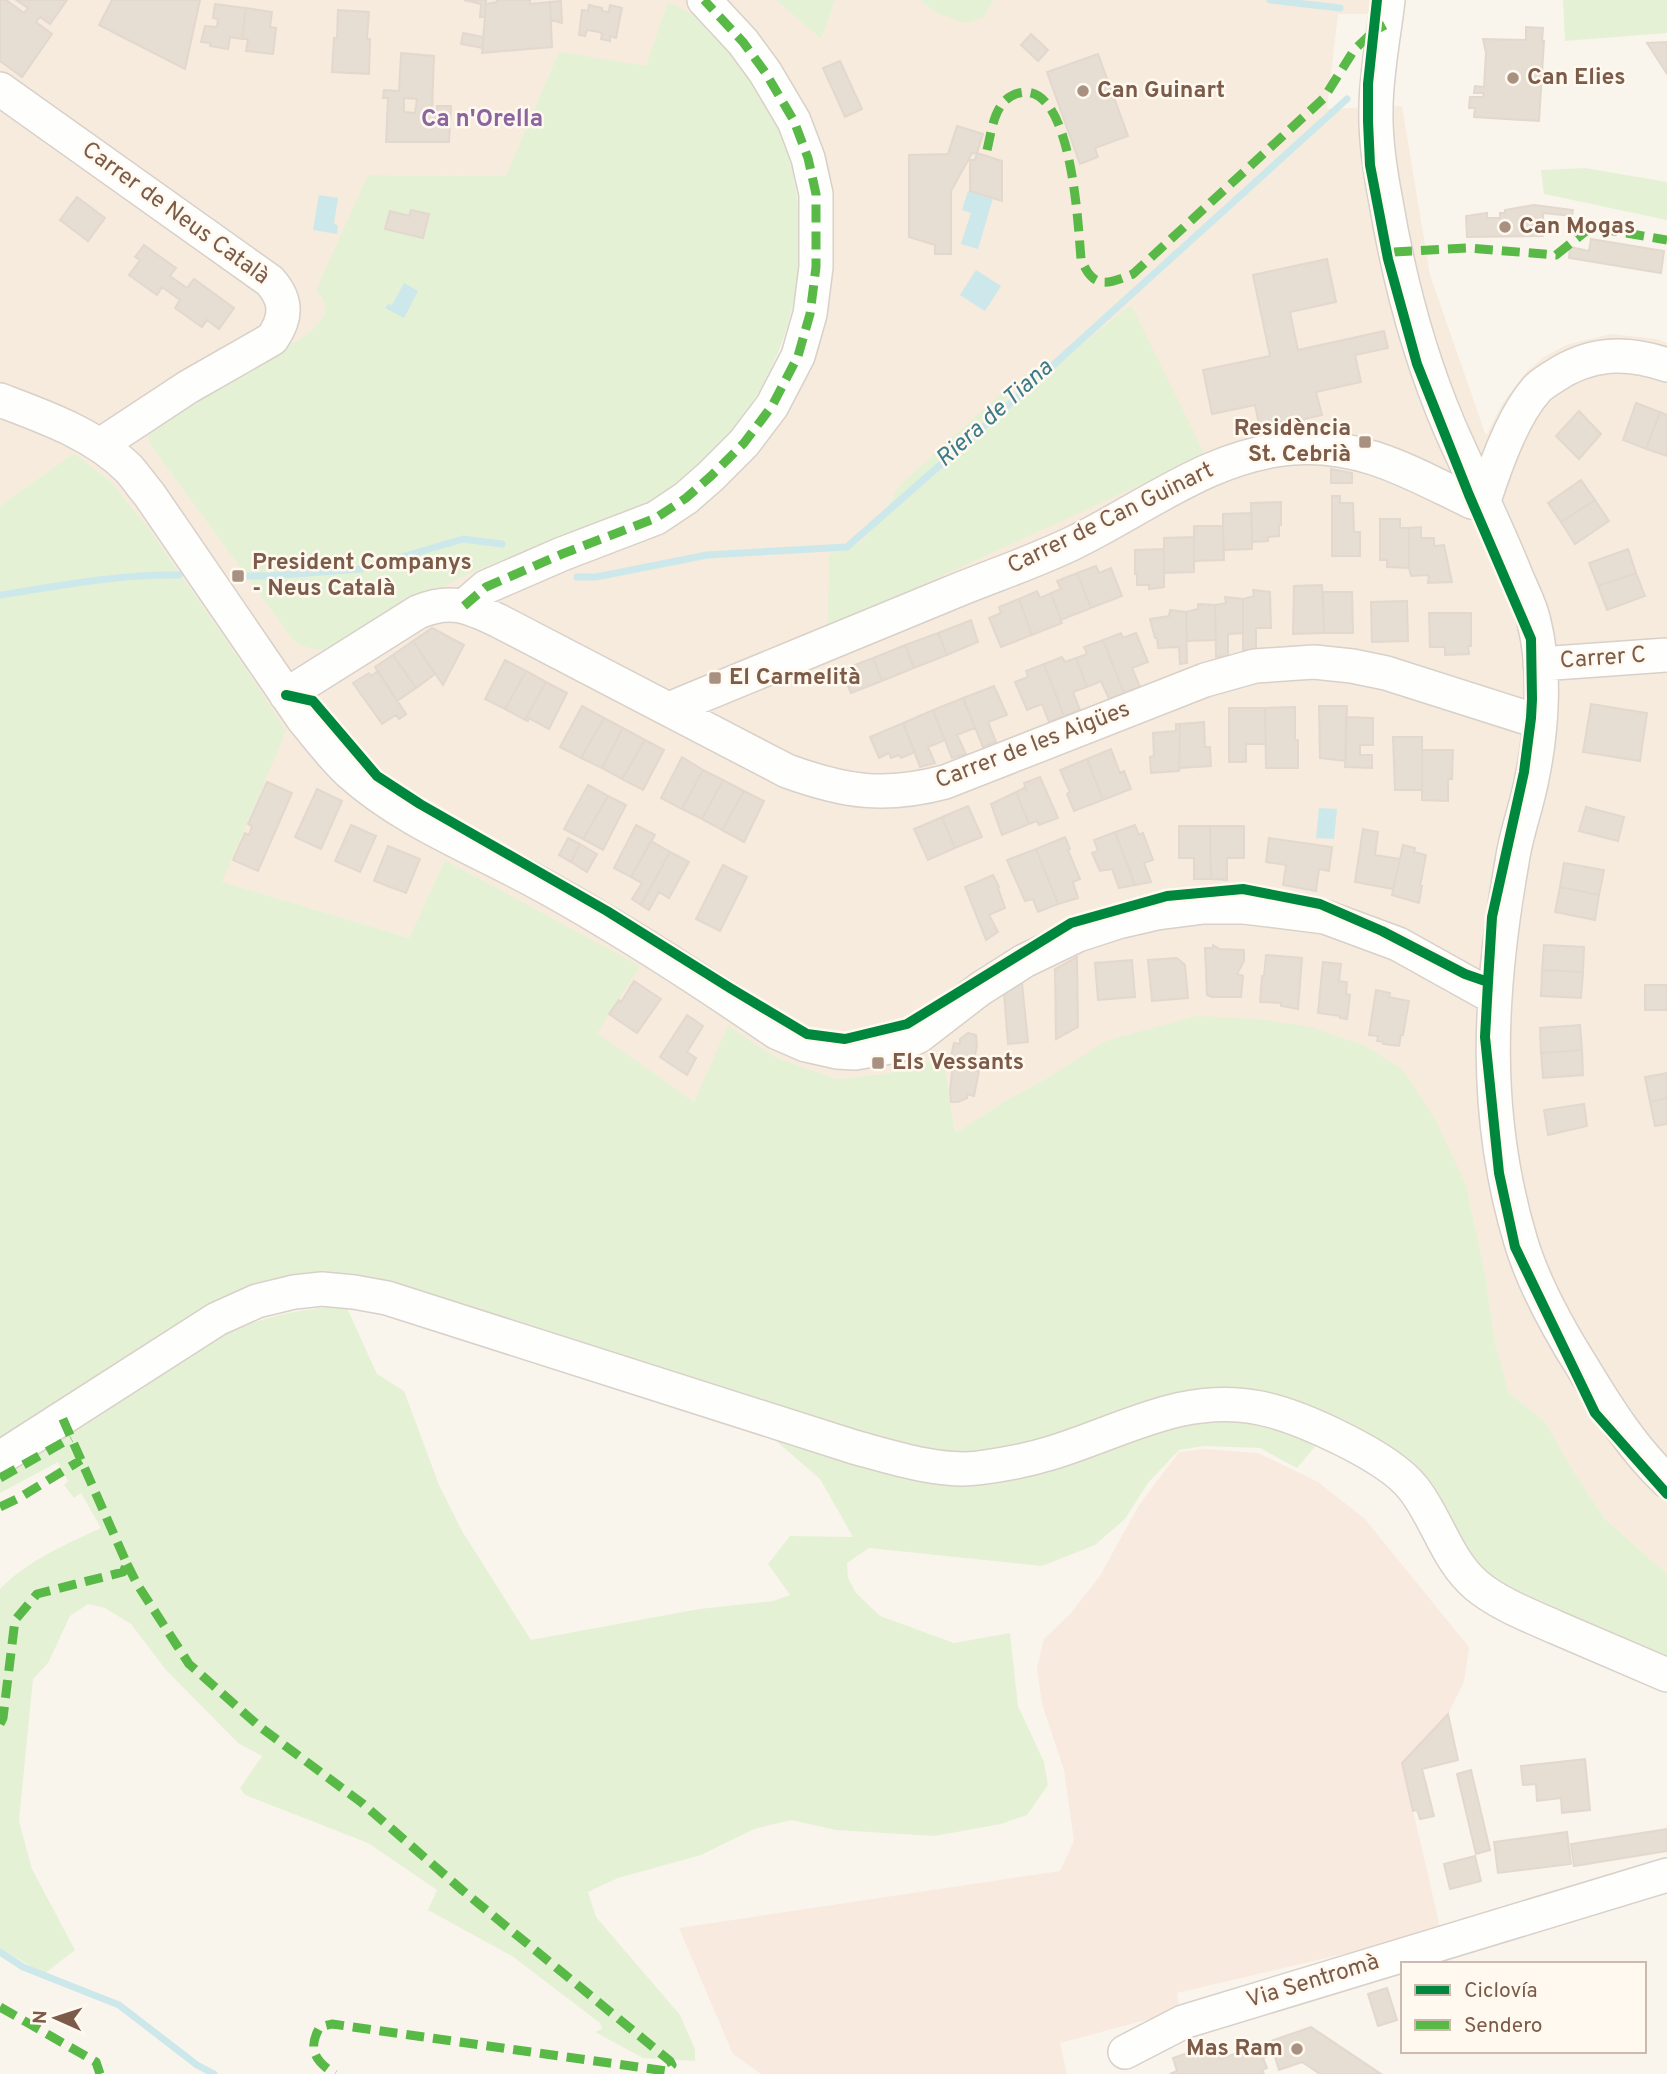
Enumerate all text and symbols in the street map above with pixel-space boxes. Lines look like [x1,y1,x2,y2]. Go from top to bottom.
place label: Can Elies [1527,64,1625,93]
marker: Can Elies [1505,70,1521,86]
place label: Can Guinart [1097,77,1225,106]
marker: Can Guinart [1075,83,1091,99]
district label: Ca n'Orella [421,105,543,135]
street label: Carrer de Neus Català [75,136,275,292]
place label: Can Mogas [1519,213,1635,242]
marker: Can Mogas [1497,219,1513,235]
water label: Riera de Tiana [930,353,1060,474]
place label: Residència St. Cebrià [1234,415,1351,470]
marker: Residència St. Cebrià [1357,434,1373,450]
street label: Carrer de Can Guinart [1003,456,1219,582]
place label: President Companys - Neus Català [252,549,472,604]
marker: President Companys - Neus Català [230,568,246,584]
street label: Carrer C [1559,642,1647,676]
place label: El Carmelità [729,664,861,693]
marker: El Carmelità [707,670,723,686]
street label: Carrer de les Aigües [932,696,1134,796]
place label: Els Vessants [892,1049,1024,1078]
marker: Els Vessants [870,1055,886,1071]
street label: Via Sentromà [1243,1948,1383,2016]
legend [1401,1962,1646,2053]
text: Ciclovía [1464,1978,1538,2005]
north arrow [21,1983,91,2053]
text: N [29,2010,53,2025]
text: Sendero [1464,2013,1543,2040]
place label: Mas Ram [1186,2035,1283,2064]
marker: Mas Ram [1289,2041,1305,2057]

